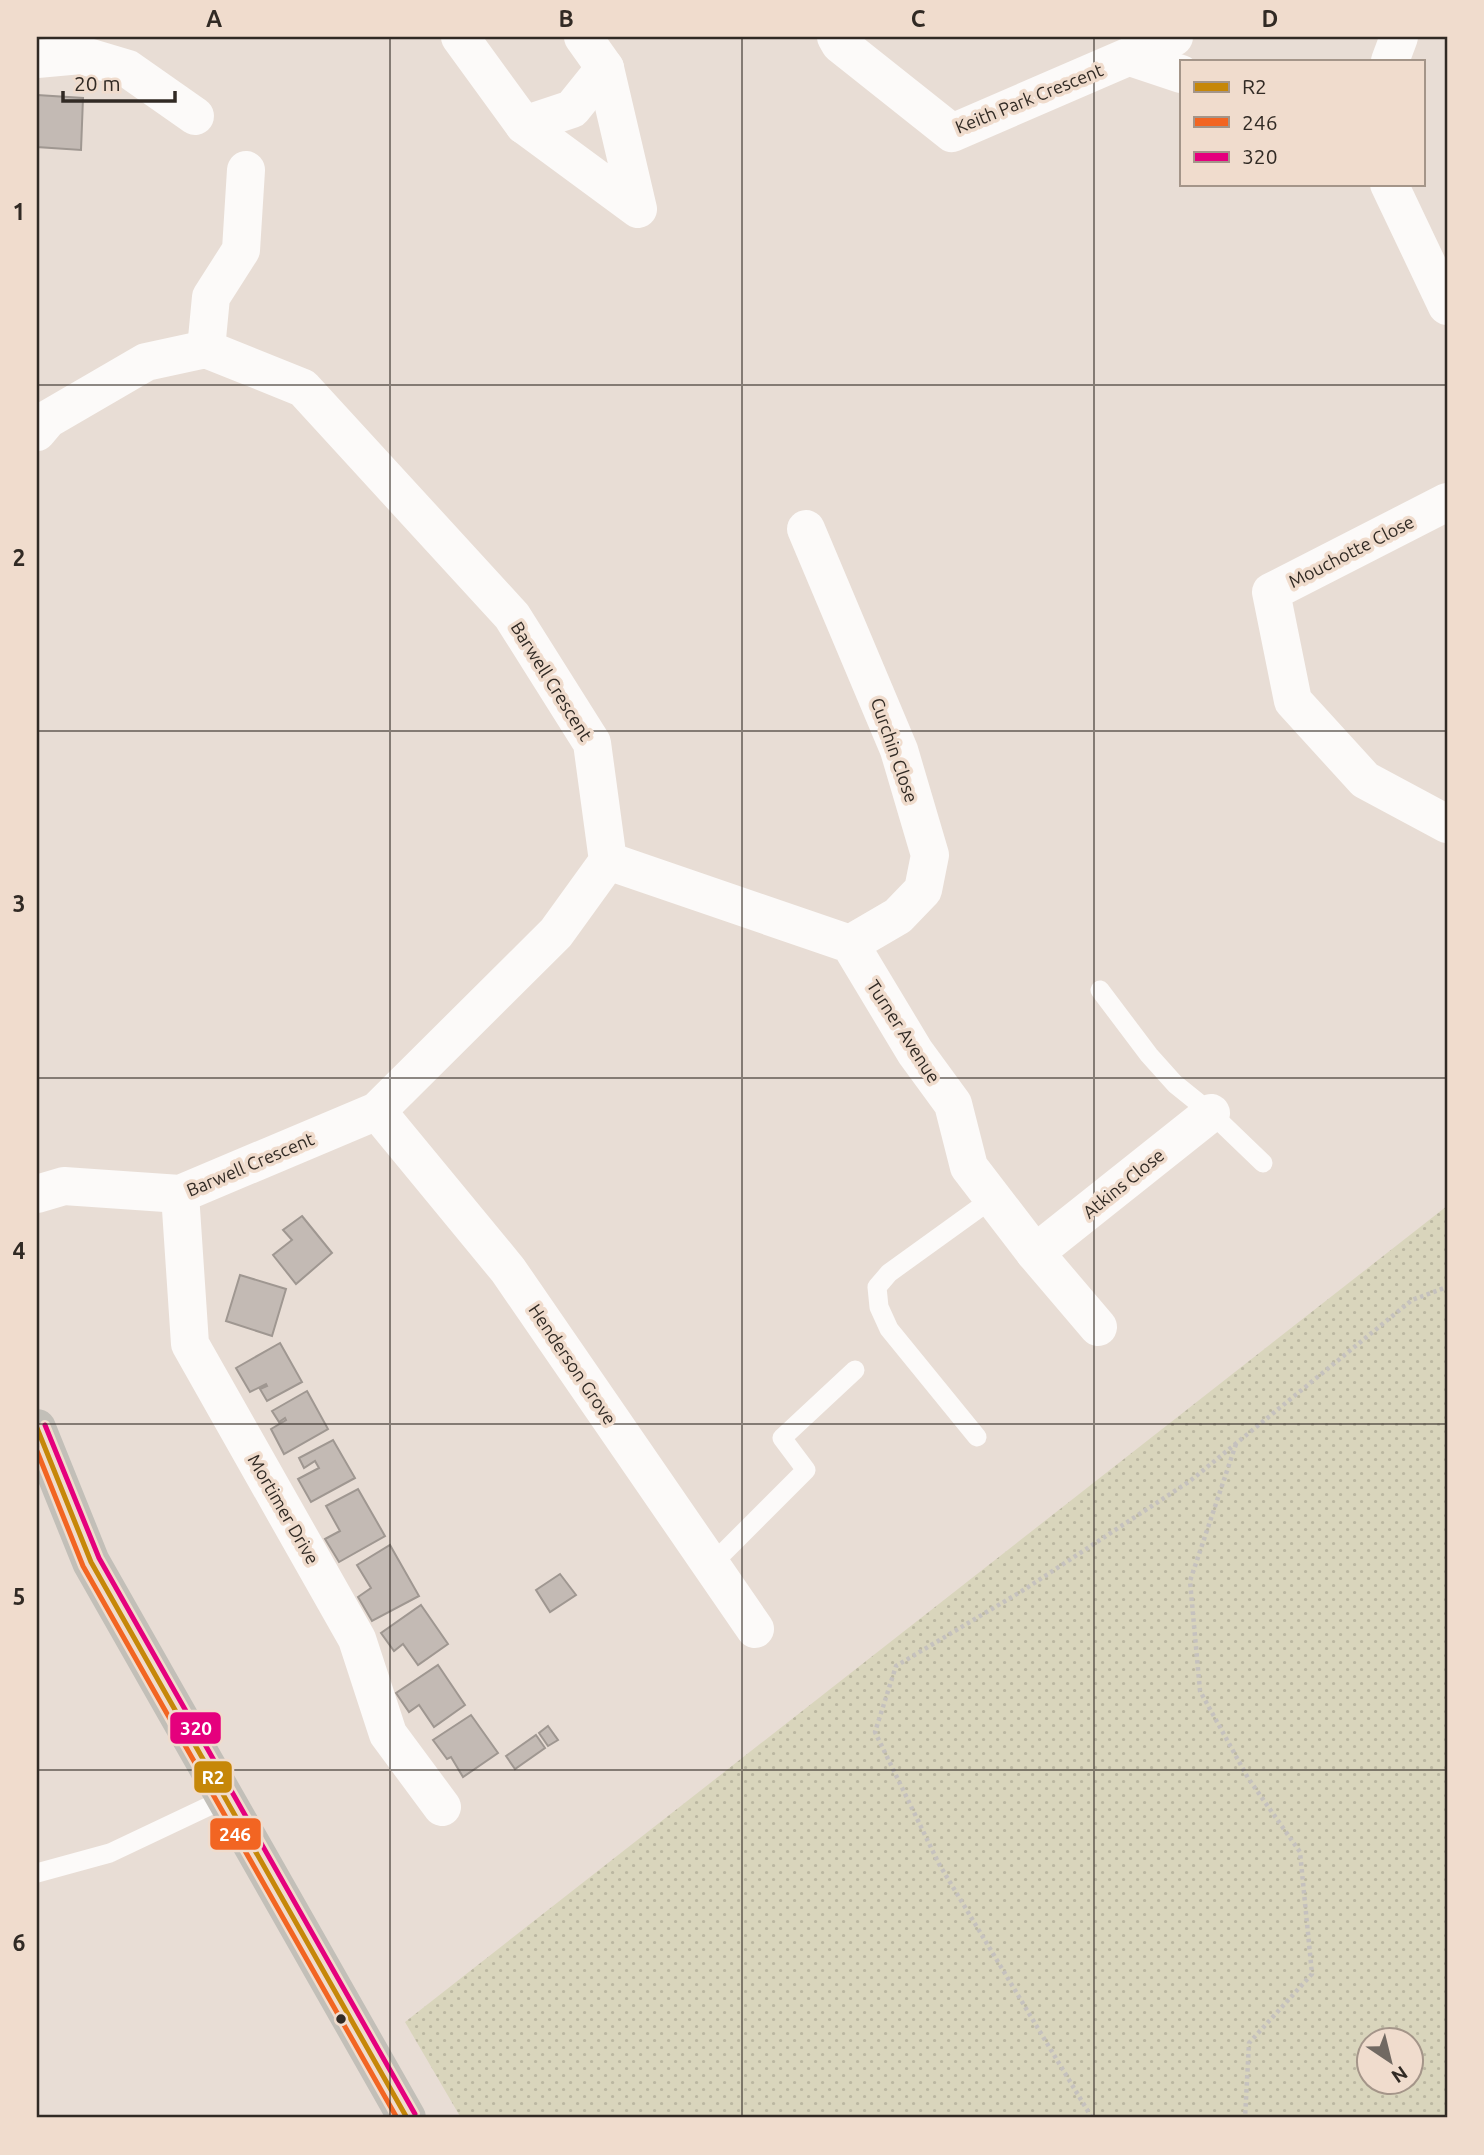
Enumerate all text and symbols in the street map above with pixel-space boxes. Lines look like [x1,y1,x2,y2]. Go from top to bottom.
text: A [206,6,222,31]
text: B [558,6,574,31]
text: C [911,6,926,31]
text: D [1262,6,1278,31]
street label: Keith Park Crescent [952,59,1106,137]
scale bar [63,60,175,104]
legend [1180,60,1424,186]
text: 20 m [74,71,121,95]
text: R2 [1242,74,1267,98]
text: 246 [1242,110,1278,134]
text: 320 [1242,144,1278,168]
text: 1 [13,199,25,224]
street label: Mouchotte Close [1285,511,1417,591]
text: 2 [13,545,25,570]
street label: Barwell Crescent [507,618,597,744]
street label: Curchin Close [868,695,922,805]
text: 3 [13,891,25,916]
street label: Turner Avenue [863,976,945,1086]
street label: Barwell Crescent [183,1128,317,1200]
street label: Atkins Close [1078,1144,1168,1222]
text: 4 [13,1238,26,1263]
street label: Henderson Grove [525,1300,621,1428]
street label: Mortimer Drive [244,1451,324,1567]
text: 5 [13,1584,25,1609]
line badge: 320 [169,1711,222,1745]
text: 320 [180,1717,212,1739]
line badge: R2 [193,1760,233,1794]
text: R2 [201,1766,225,1788]
line badge: 246 [209,1817,262,1851]
text: 246 [219,1823,251,1845]
text: 6 [13,1930,26,1955]
unlabelled marker [334,2012,348,2026]
north arrow [1354,2025,1424,2096]
text: N [1388,2062,1412,2088]

